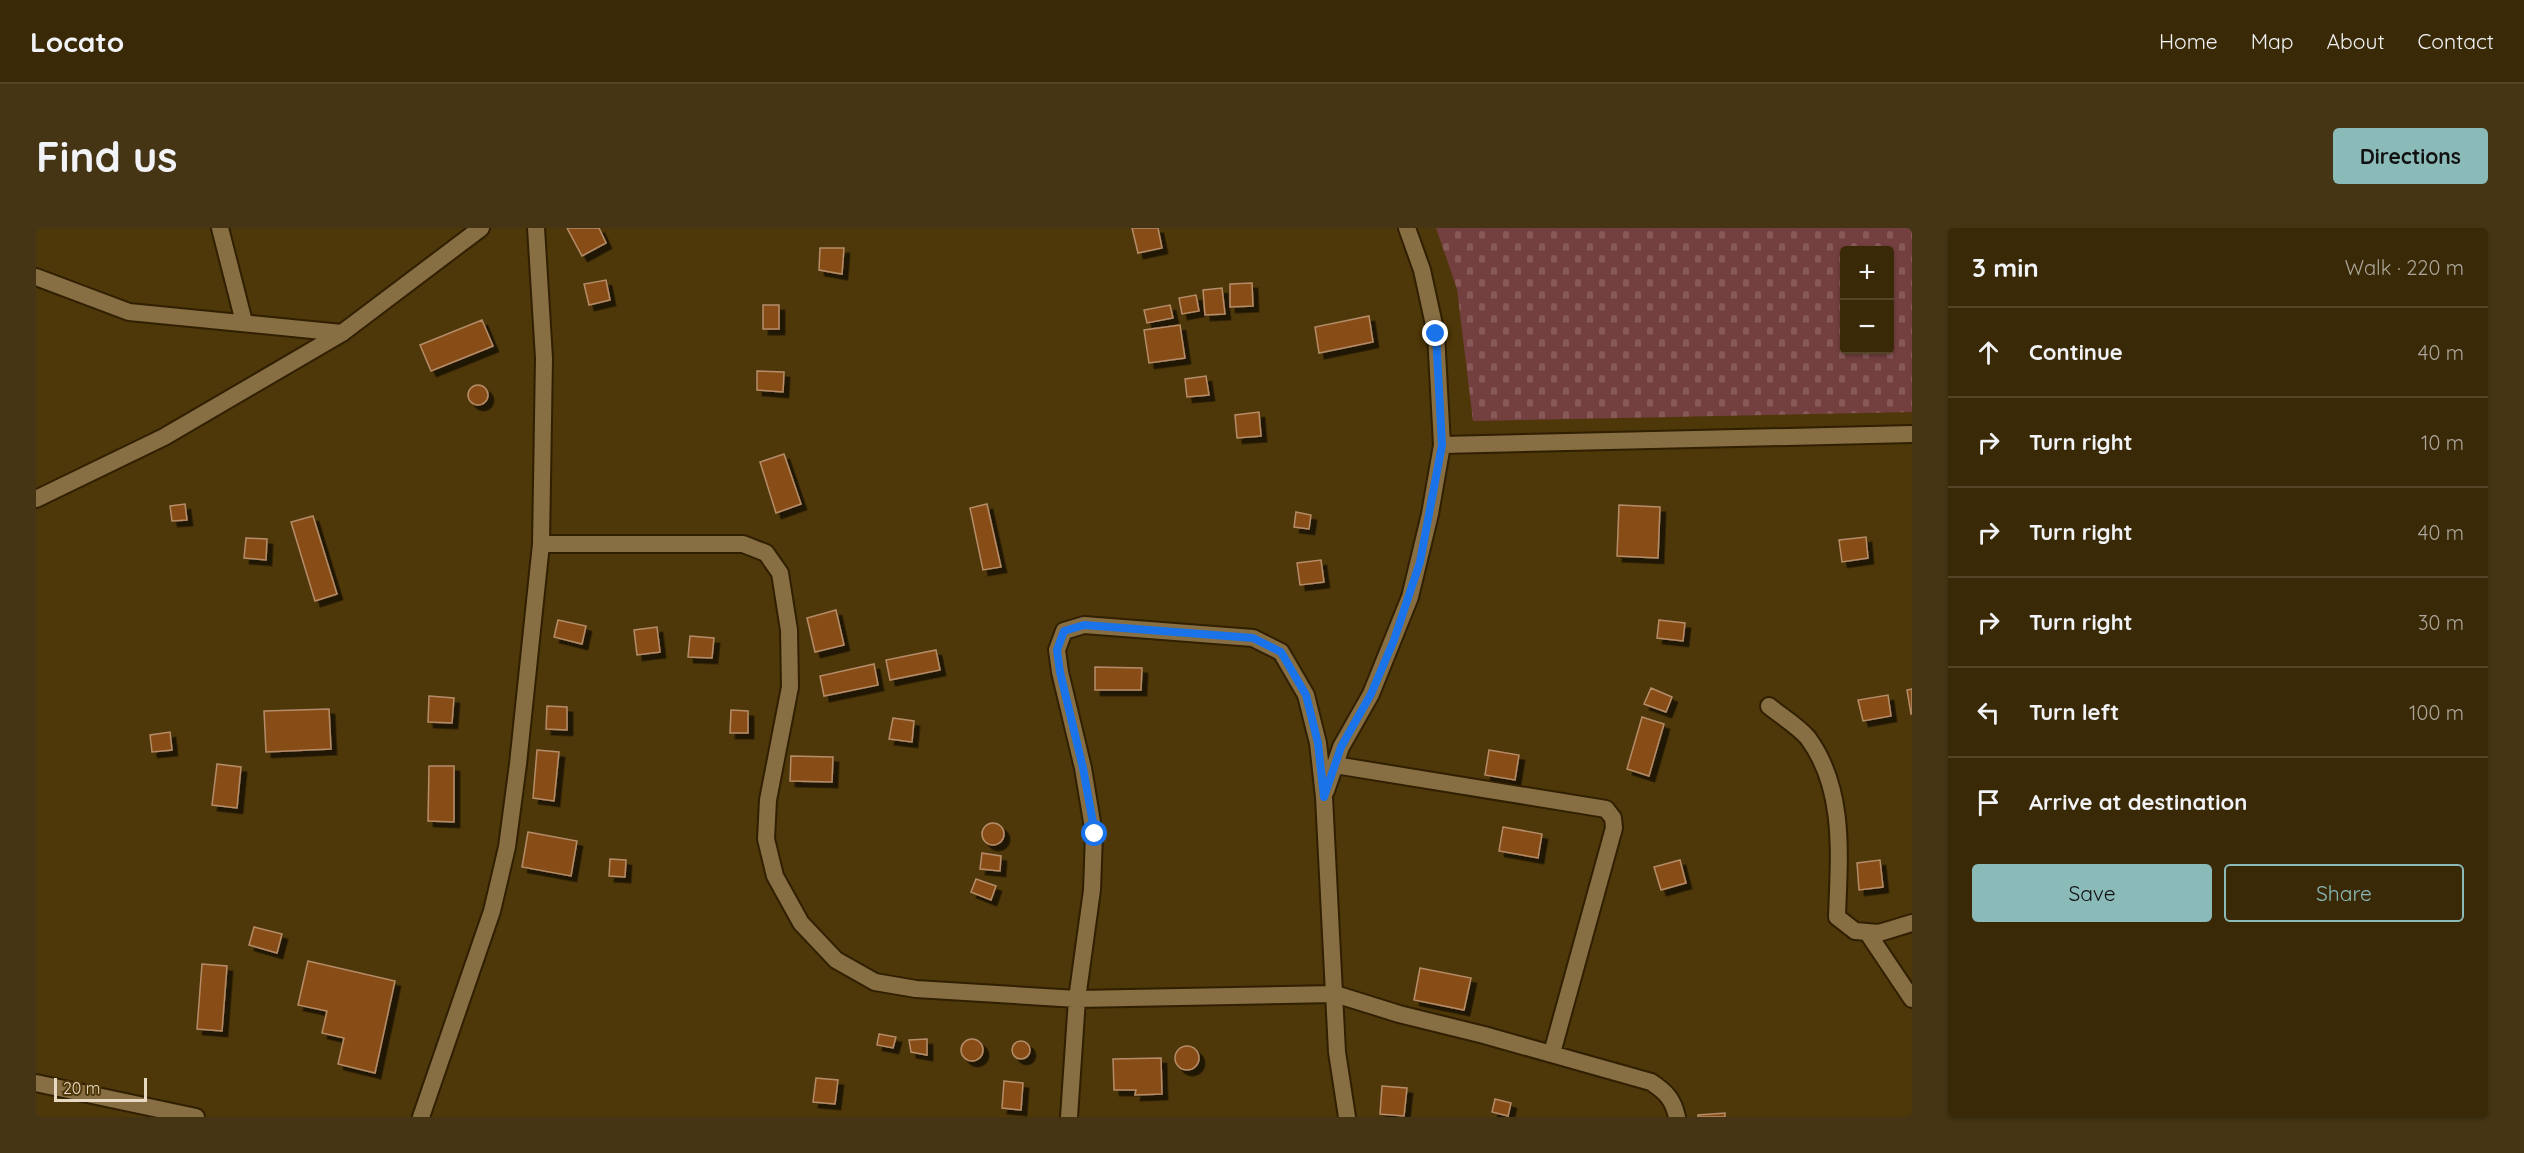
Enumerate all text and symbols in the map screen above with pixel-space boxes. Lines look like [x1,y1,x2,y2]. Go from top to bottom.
text: Locato [30,24,124,59]
text: Home [2159,28,2218,54]
text: Map [2251,28,2294,54]
text: About [2327,28,2385,54]
text: Contact [2418,28,2494,54]
button: Directions [2333,128,2488,184]
text: Find us [36,130,178,183]
map controls [1840,246,1894,354]
button: + [1840,246,1894,300]
text: 3 min [1972,251,2039,284]
text: Walk · 220 m [2345,255,2464,280]
button: − [1840,300,1894,354]
route end [1422,320,1448,346]
icon: ahead [1972,336,2005,369]
text: Continue [2029,338,2123,366]
text: 40 m [2418,340,2464,365]
icon: right [1972,426,2005,459]
text: Turn right [2029,428,2133,456]
text: 10 m [2421,430,2464,455]
icon: right [1972,516,2005,549]
text: Turn right [2029,518,2133,546]
text: 40 m [2418,520,2464,545]
icon: right [1972,606,2005,639]
text: Turn right [2029,608,2133,636]
text: 30 m [2418,610,2464,635]
icon: left [1972,696,2005,729]
text: Turn left [2029,698,2119,726]
text: 100 m [2409,700,2464,725]
icon: arrive [1972,786,2005,819]
text: Arrive at destination [2029,788,2247,816]
route start [1081,820,1107,846]
button: Save [1972,864,2212,922]
button: Share [2224,864,2464,922]
scale bar [54,1075,147,1102]
text: 20 m [63,1078,100,1098]

